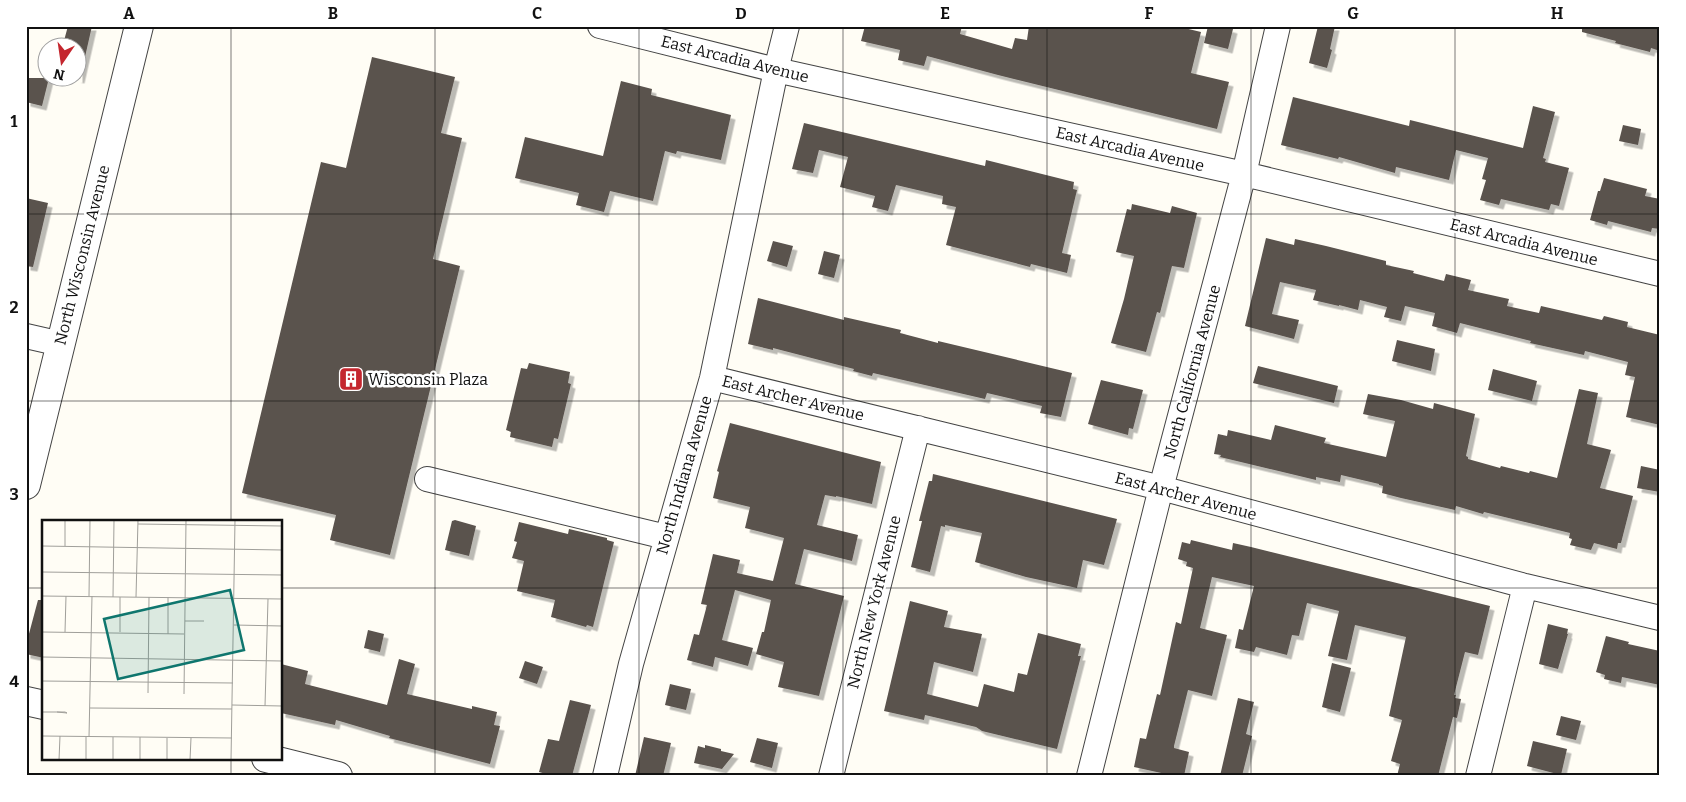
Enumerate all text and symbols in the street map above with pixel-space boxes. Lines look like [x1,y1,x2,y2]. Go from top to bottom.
text: A [123,4,135,23]
text: B [328,4,338,23]
text: C [532,4,542,23]
text: D [735,4,747,23]
text: E [940,4,950,23]
text: F [1145,4,1154,23]
text: G [1347,4,1359,23]
text: H [1551,4,1564,23]
street label: East Arcadia Avenue [659,31,811,87]
north arrow [38,38,88,88]
text: N [52,65,66,84]
text: 1 [11,112,18,131]
street label: East Arcadia Avenue [1054,123,1206,175]
street label: North Wisconsin Avenue [50,163,114,347]
street label: East Arcadia Avenue [1448,214,1600,270]
street label: North California Avenue [1160,283,1224,461]
text: 2 [9,298,19,317]
building icon: Wisconsin Plaza [338,366,364,392]
place label: Wisconsin Plaza [368,370,488,389]
street label: East Archer Avenue [720,371,866,425]
street label: North Indiana Avenue [652,393,716,557]
street label: East Archer Avenue [1113,468,1259,524]
text: 3 [9,485,19,504]
street label: North New York Avenue [843,513,905,691]
inset map [42,520,282,760]
text: 4 [9,672,19,691]

